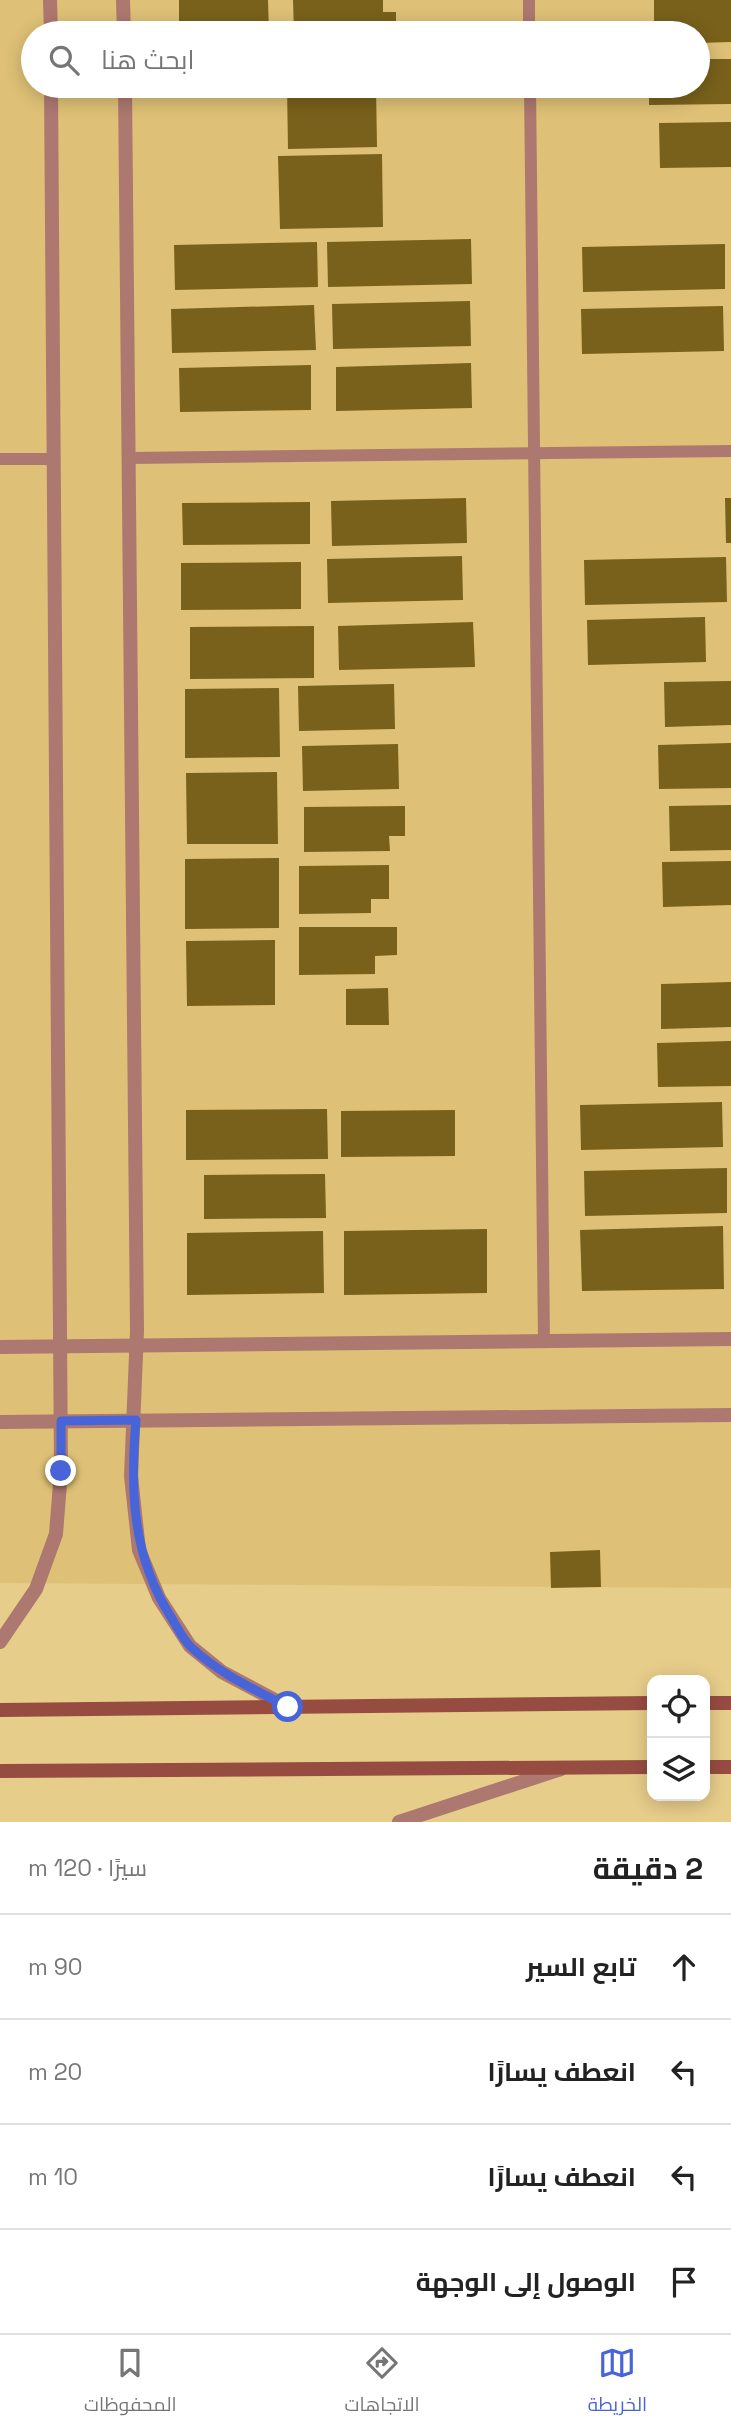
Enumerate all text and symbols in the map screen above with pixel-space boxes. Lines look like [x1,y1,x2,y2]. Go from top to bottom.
search box [21,21,710,98]
icon: search [45,41,83,79]
text: ابحث هنا [101,43,195,77]
route end [45,1455,76,1486]
map controls [647,1675,710,1801]
button: locate [647,1675,710,1738]
route start [272,1691,303,1722]
button: layers [647,1738,710,1801]
text: 2 دقيقة [593,1849,703,1888]
text: سيرًا · 120 m [28,1853,147,1883]
icon: ahead [665,1948,703,1986]
text: تابع السير [526,1950,636,1984]
text: 90 m [28,1952,83,1982]
icon: left [665,2053,703,2091]
text: انعطف يسارًا [488,2055,636,2089]
text: 20 m [28,2057,82,2087]
icon: left [665,2158,703,2196]
text: انعطف يسارًا [488,2160,636,2194]
text: 10 m [28,2162,78,2192]
icon: arrive [665,2263,703,2301]
text: الوصول إلى الوجهة [416,2265,636,2299]
tab: المحفوظات [84,2344,177,2422]
tab: الاتجاهات [344,2344,420,2422]
tab: الخريطة [588,2344,647,2422]

